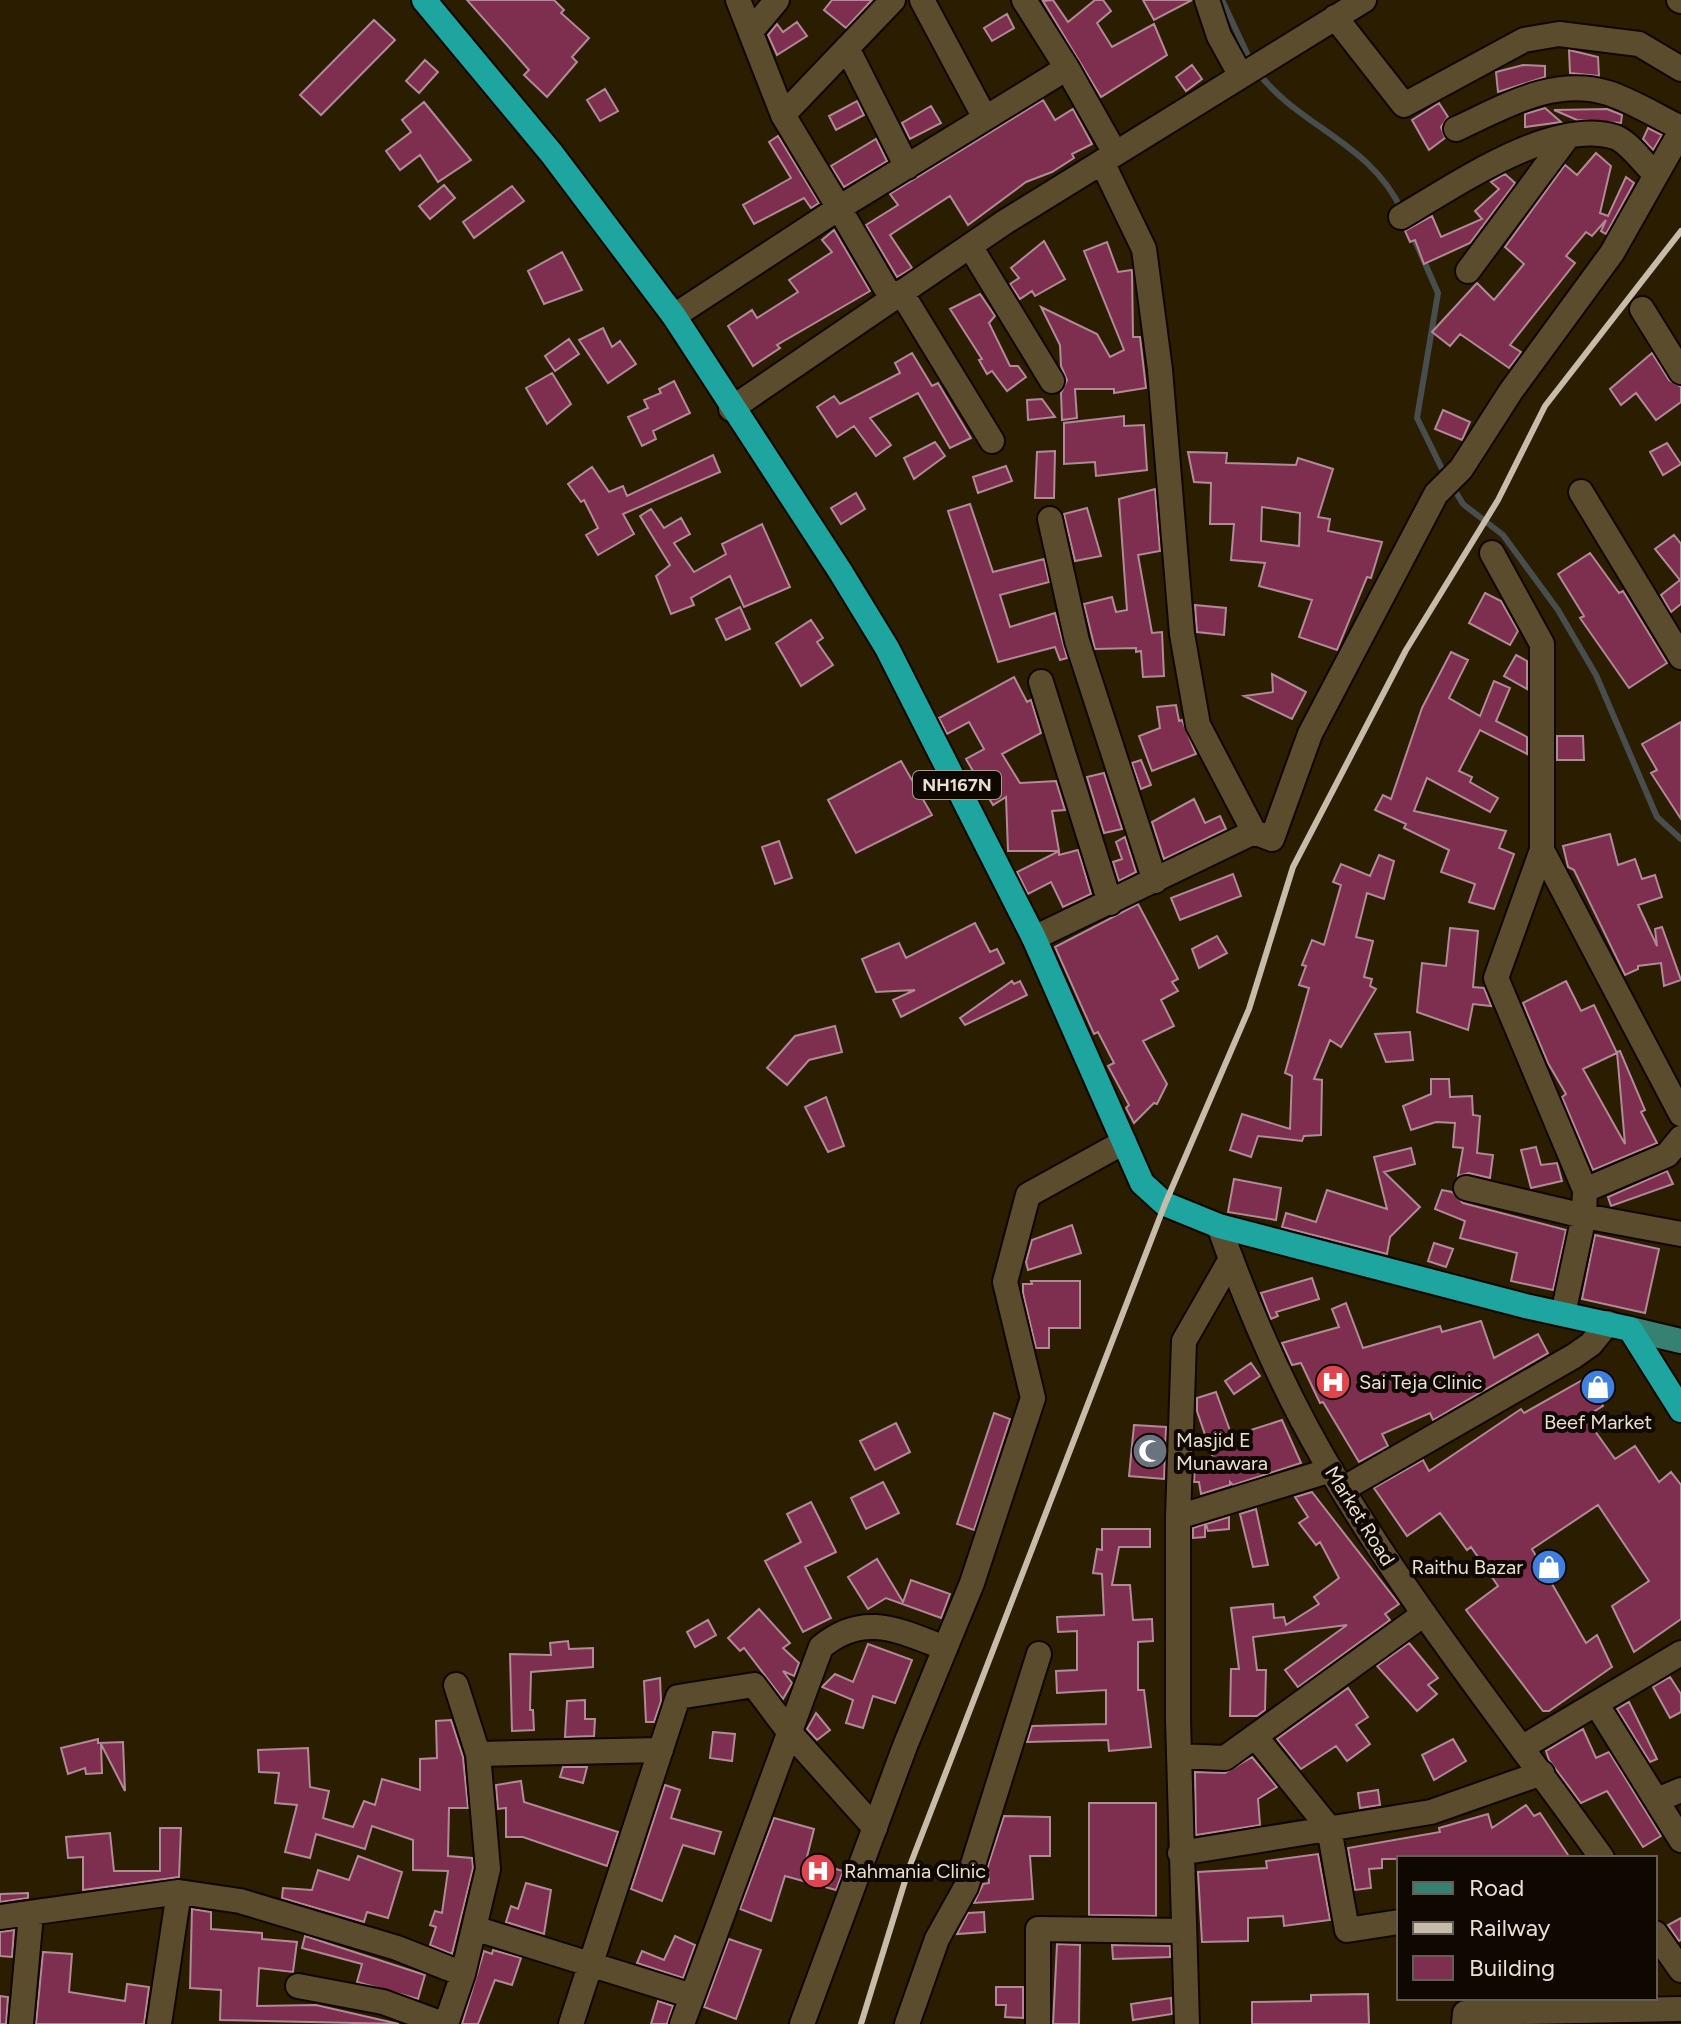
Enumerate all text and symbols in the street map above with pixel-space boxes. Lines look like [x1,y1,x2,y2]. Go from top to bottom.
road number: NH167N [913,771,1001,799]
hospital icon: Sai Teja Clinic [1314,1363,1352,1401]
shop icon: Beef Market [1579,1368,1617,1406]
place label: Sai Teja Clinic [1359,1370,1483,1394]
place label: Beef Market [1544,1410,1652,1434]
place label: Masjid E Munawara [1176,1428,1268,1475]
mosque icon: Masjid E Munawara [1131,1432,1169,1470]
street label: Market Road [1320,1462,1400,1570]
shop icon: Raithu Bazar [1530,1548,1568,1586]
place label: Raithu Bazar [1412,1555,1523,1579]
hospital icon: Rahmania Clinic [799,1852,837,1890]
legend [1397,1856,1657,2000]
place label: Rahmania Clinic [844,1859,986,1883]
text: Road [1469,1873,1524,1902]
text: Railway [1469,1913,1551,1942]
text: Building [1469,1953,1555,1982]

